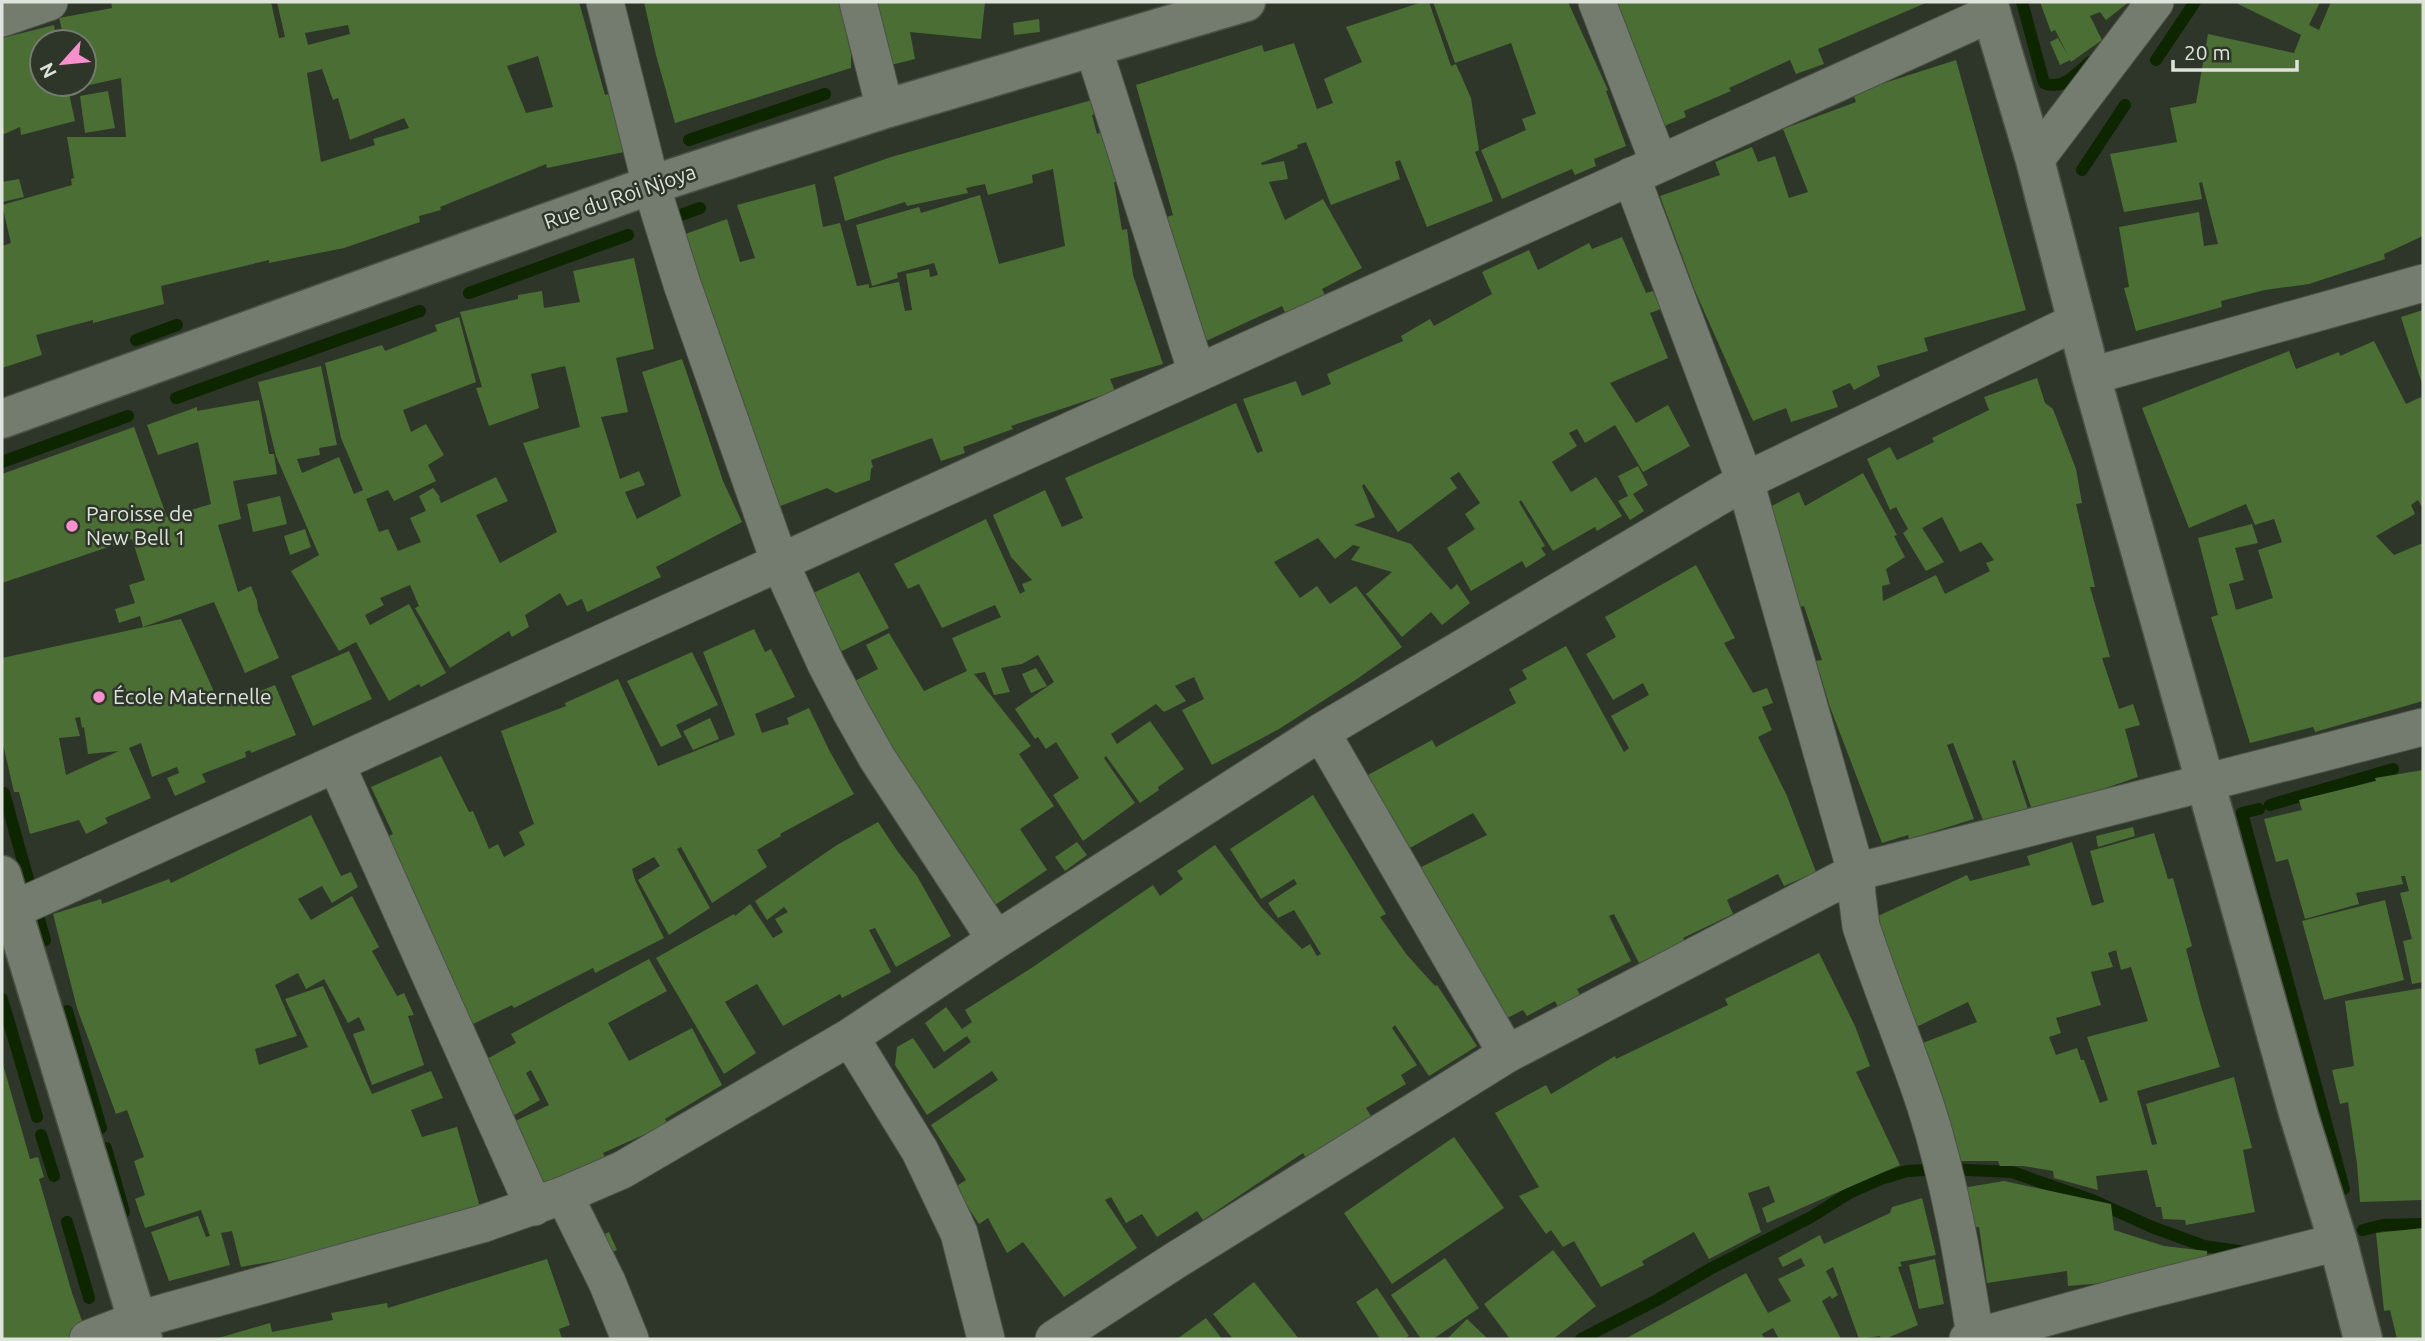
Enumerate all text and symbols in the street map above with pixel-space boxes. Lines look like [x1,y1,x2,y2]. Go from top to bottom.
north arrow [28,28,98,98]
scale bar [2173,28,2297,72]
text: 20 m [2184,40,2231,64]
text: N [35,59,61,82]
street label: Rue du Roi Njoya [541,159,699,233]
place label: Paroisse de New Bell 1 [86,501,193,549]
marker: Paroisse de New Bell 1 [64,518,80,534]
place label: École Maternelle [113,684,272,708]
marker: École Maternelle [91,689,107,705]

